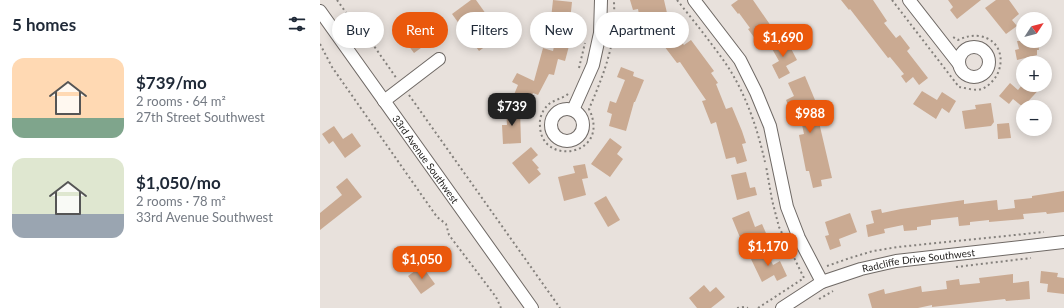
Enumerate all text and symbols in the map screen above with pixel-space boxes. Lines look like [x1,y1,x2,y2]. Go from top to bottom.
chip: Buy [332,12,384,48]
chip: Rent [392,12,448,48]
chip: Filters [456,12,522,48]
chip: New [530,12,587,48]
chip: Apartment [595,12,689,48]
north arrow [1016,12,1052,48]
map controls [1016,12,1052,136]
icon: filters [286,13,308,35]
text: 5 homes [12,14,76,35]
pin: $1,690 [750,24,816,58]
text: $1,690 [763,29,803,45]
button: + [1016,56,1052,92]
text: $739/mo [136,72,207,93]
icon: home [44,74,92,122]
text: 2 rooms · 64 m² [136,93,226,109]
pin: $739 [488,93,536,127]
text: $739 [497,98,527,114]
pin: $988 [786,100,834,134]
button: − [1016,100,1052,136]
text: $988 [795,105,825,121]
text: 27th Street Southwest [136,109,265,125]
street label: 33rd Avenue Southwest [390,113,461,206]
text: $1,050/mo [136,172,221,193]
icon: home [44,174,92,222]
text: 2 rooms · 78 m² [136,193,226,209]
text: 33rd Avenue Southwest [136,209,273,225]
pin: $1,170 [735,233,801,267]
text: $1,170 [748,238,788,254]
pin: $1,050 [389,246,455,280]
street label: Radcliffe Drive Southwest [861,246,976,275]
text: $1,050 [402,251,442,267]

